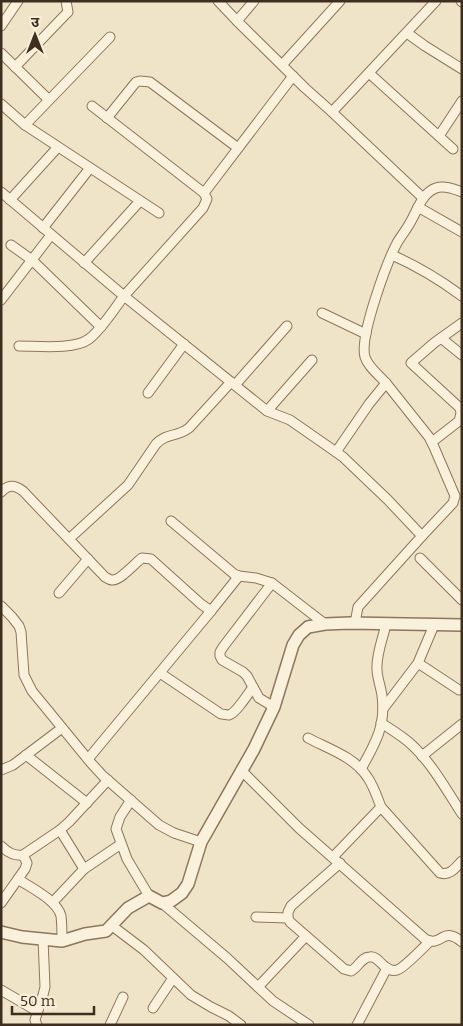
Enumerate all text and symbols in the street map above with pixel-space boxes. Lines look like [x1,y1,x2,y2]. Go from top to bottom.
north arrow [10,10,60,60]
text: उ [31,14,40,31]
scale bar [12,984,95,1016]
text: 50 m [20,992,56,1010]

